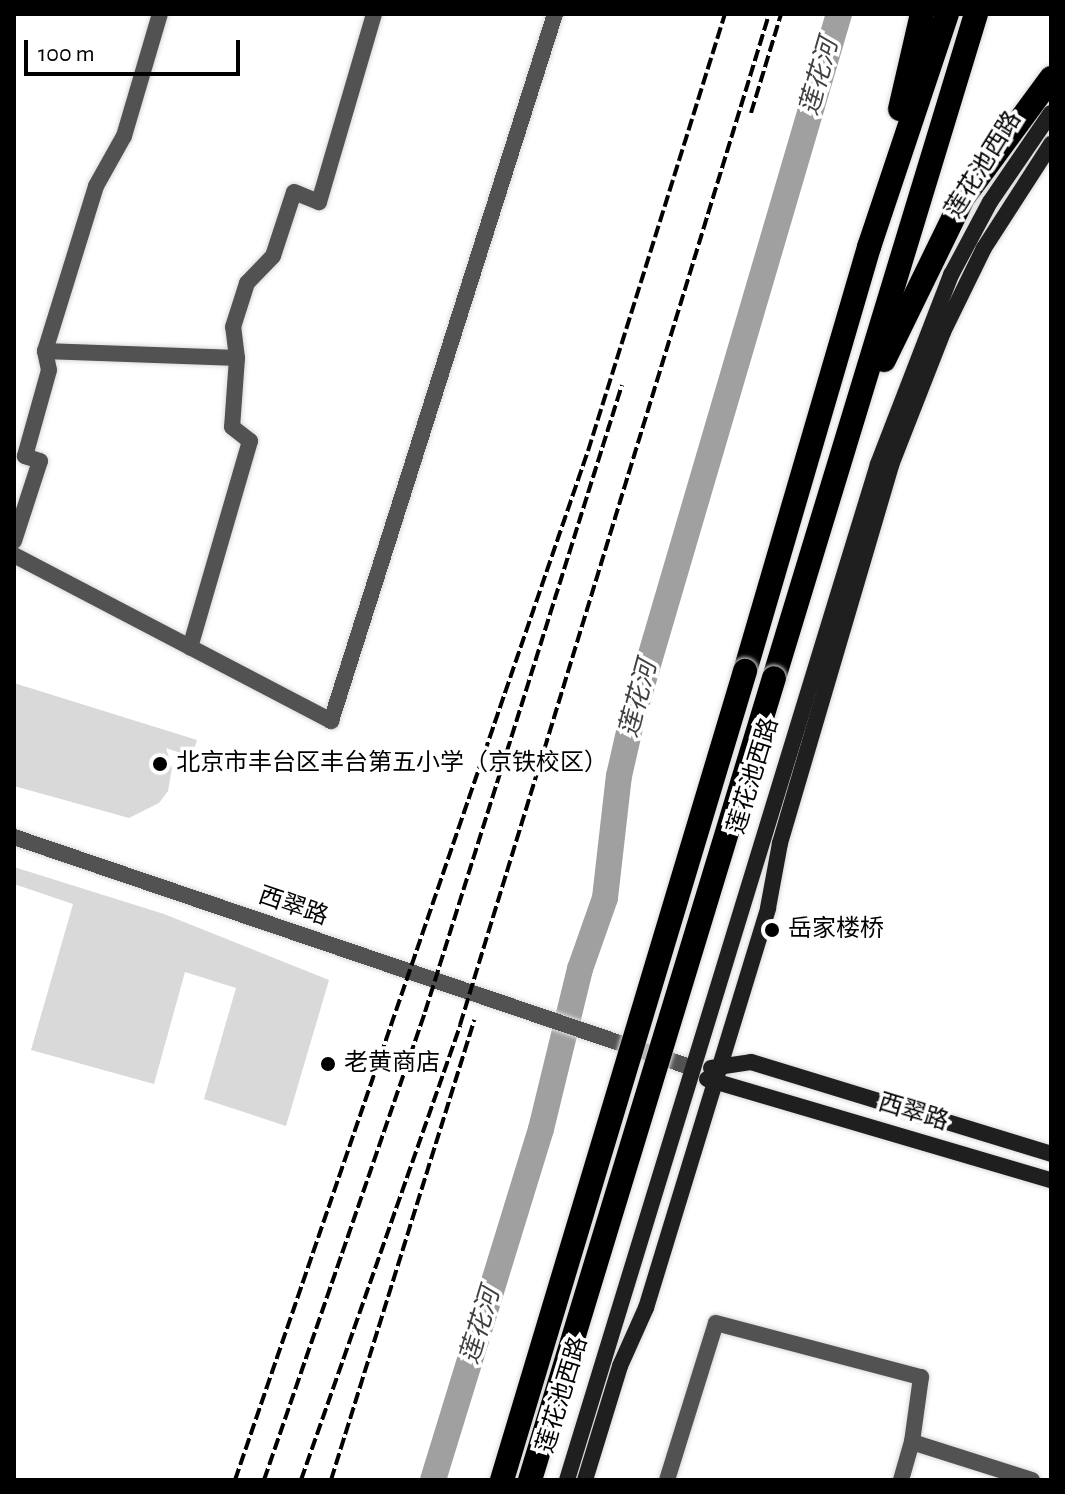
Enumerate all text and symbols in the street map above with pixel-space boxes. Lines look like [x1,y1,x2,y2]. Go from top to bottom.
scale bar [28,24,244,74]
water label: 莲花河 [794,35,846,119]
text: 100 m [38,42,95,66]
street label: 莲花池西路 [940,106,1028,224]
water label: 莲花河 [614,657,664,741]
street label: 莲花池西路 [723,714,785,838]
place label: 北京市丰台区丰台第五小学（京铁校区） [176,750,608,778]
marker: 北京市丰台区丰台第五小学（京铁校区） [151,755,169,773]
street label: 西翠路 [254,882,332,932]
place label: 岳家楼桥 [788,916,884,944]
marker: 岳家楼桥 [763,921,781,939]
place label: 老黄商店 [344,1050,440,1078]
marker: 老黄商店 [319,1055,337,1073]
street label: 西翠路 [874,1089,952,1137]
water label: 莲花河 [455,1284,507,1368]
street label: 莲花池西路 [532,1333,594,1457]

